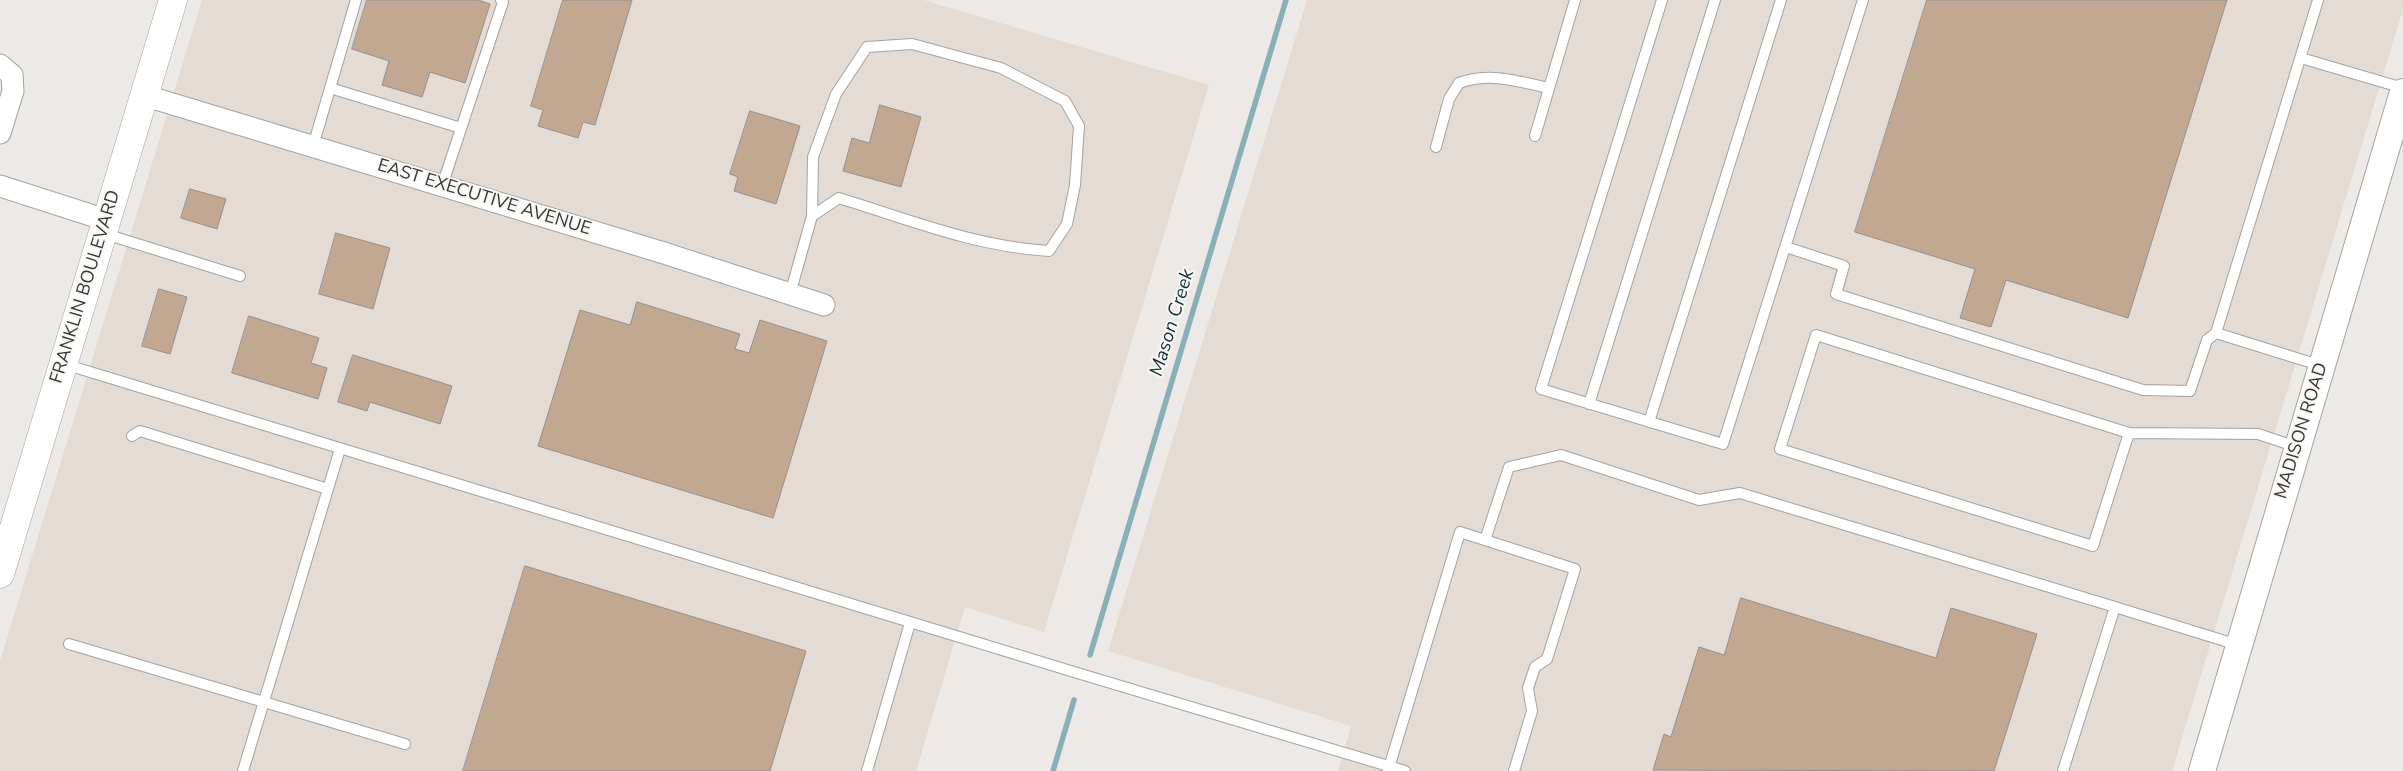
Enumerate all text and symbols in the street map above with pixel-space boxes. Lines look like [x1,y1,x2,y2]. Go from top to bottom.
street label: EAST EXECUTIVE AVENUE [375,155,593,241]
street label: FRANKLIN BOULEVARD [46,188,126,386]
water label: Mason Creek [1146,267,1200,379]
street label: MADISON ROAD [2271,360,2333,502]

